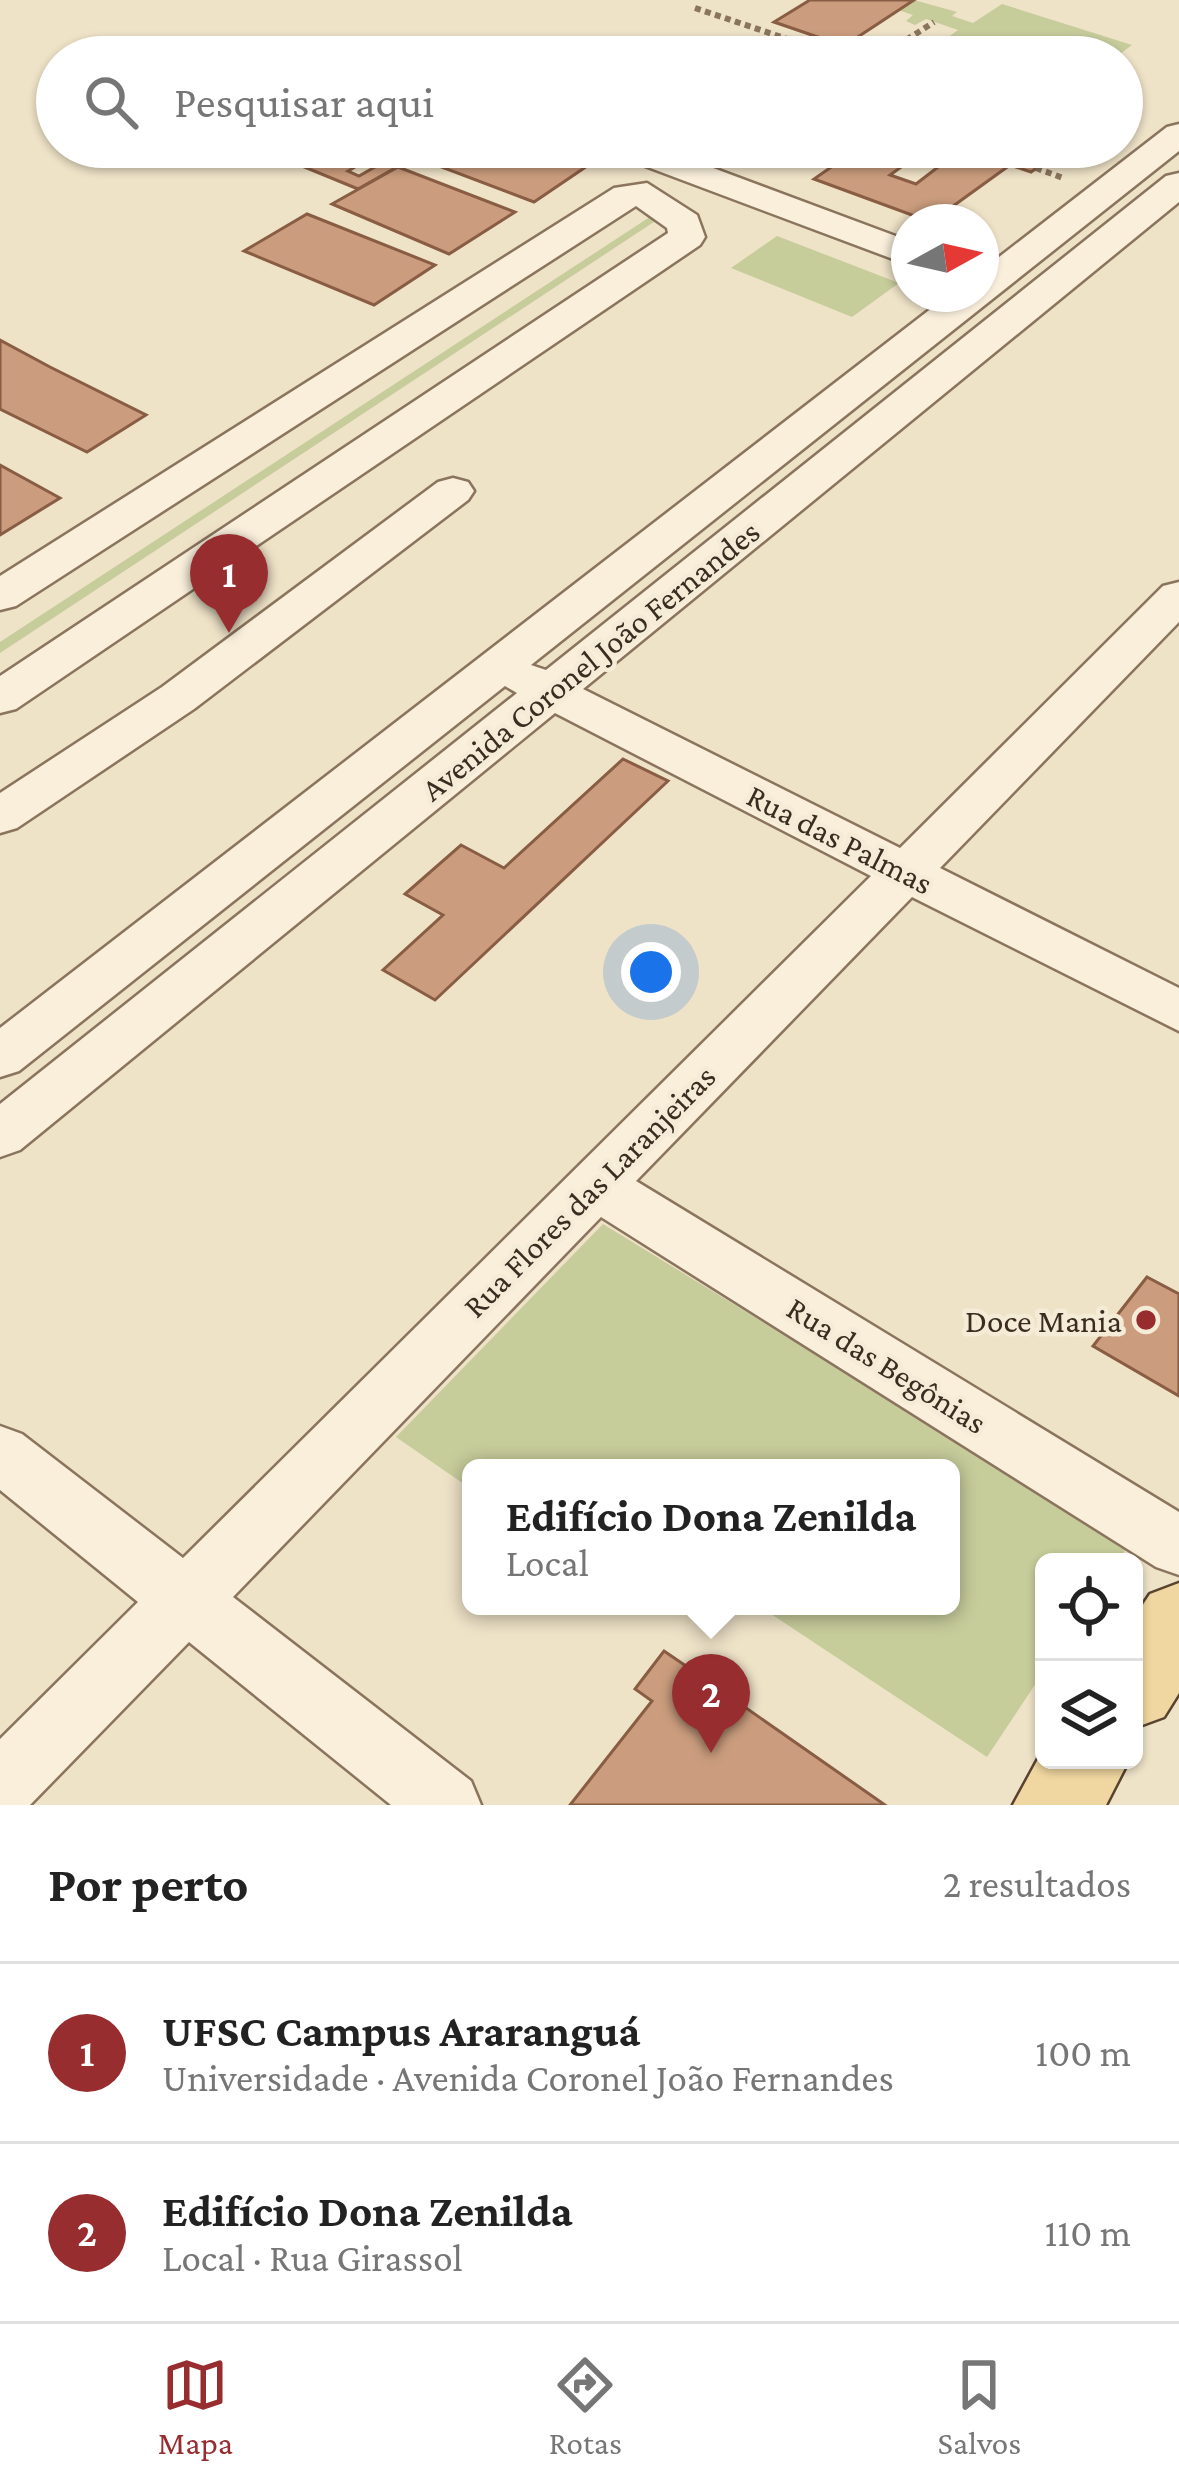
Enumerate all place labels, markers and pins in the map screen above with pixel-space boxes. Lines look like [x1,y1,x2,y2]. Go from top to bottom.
pin: 1 [190,534,268,633]
place label: Doce Mania [965,1302,1122,1339]
marker: Doce Mania [1133,1307,1159,1333]
pin: 2 [672,1654,750,1753]

